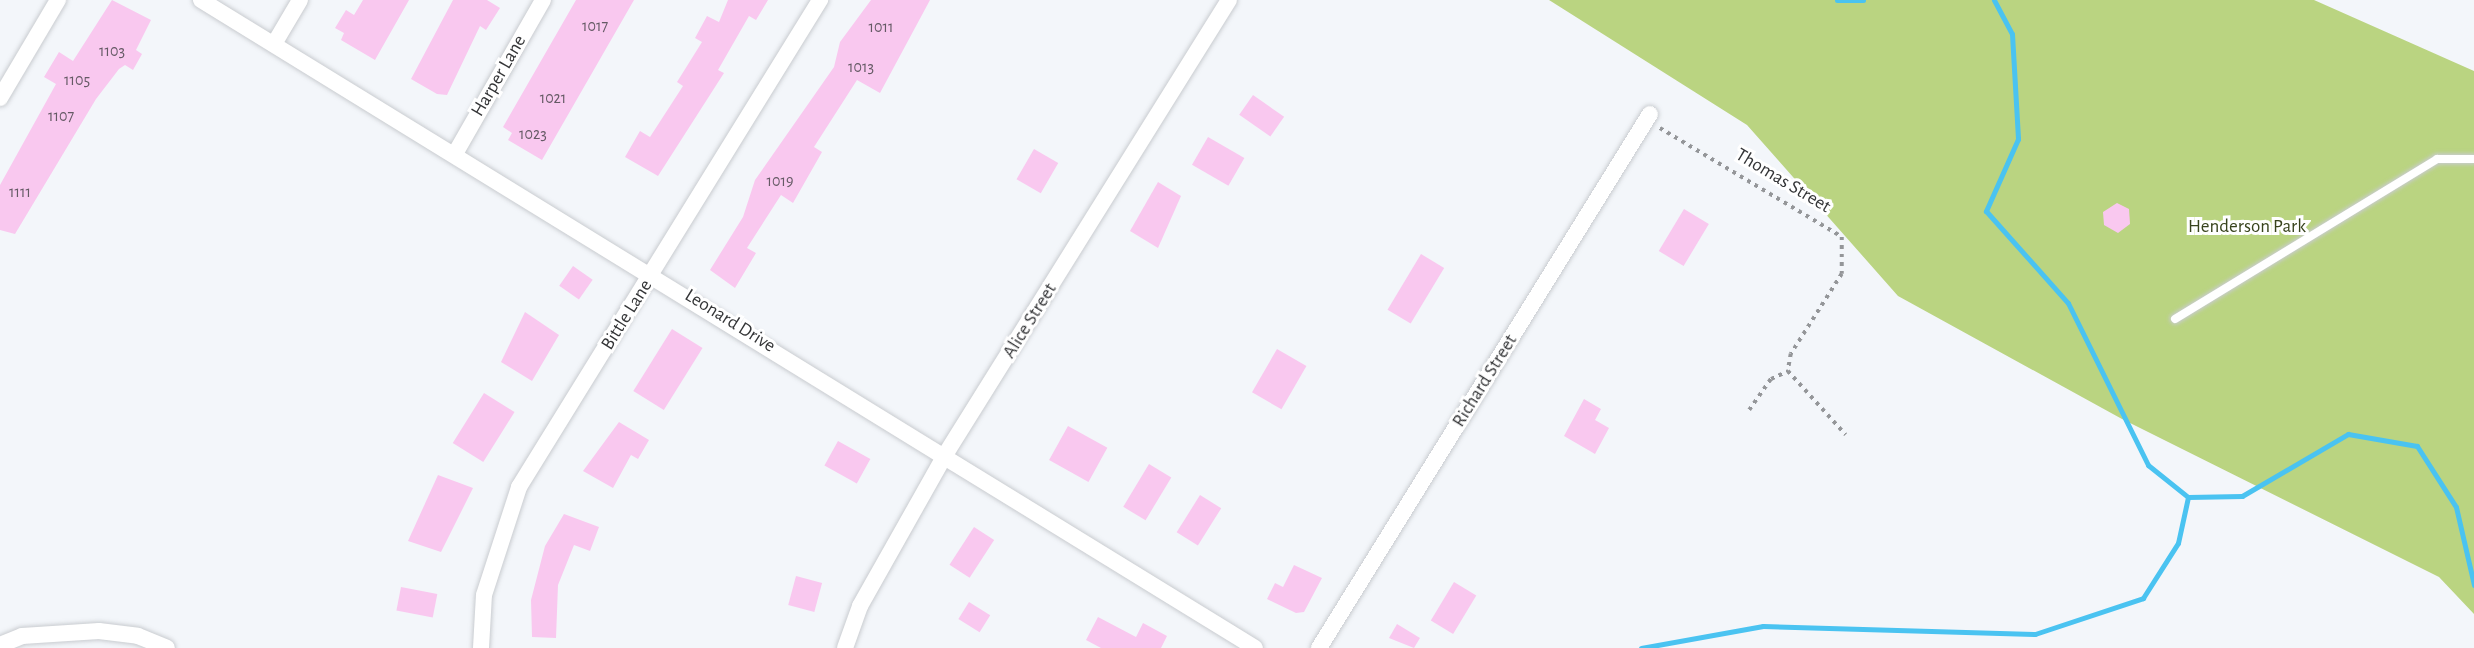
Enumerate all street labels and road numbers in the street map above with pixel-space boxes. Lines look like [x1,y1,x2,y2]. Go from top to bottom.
street label: Harper Lane [467,31,531,121]
street label: Thomas Street [1731,144,1835,218]
street label: Bittle Lane [597,276,657,354]
street label: Alice Street [998,279,1062,363]
street label: Leonard Drive [680,284,780,358]
street label: Richard Street [1448,331,1522,431]

